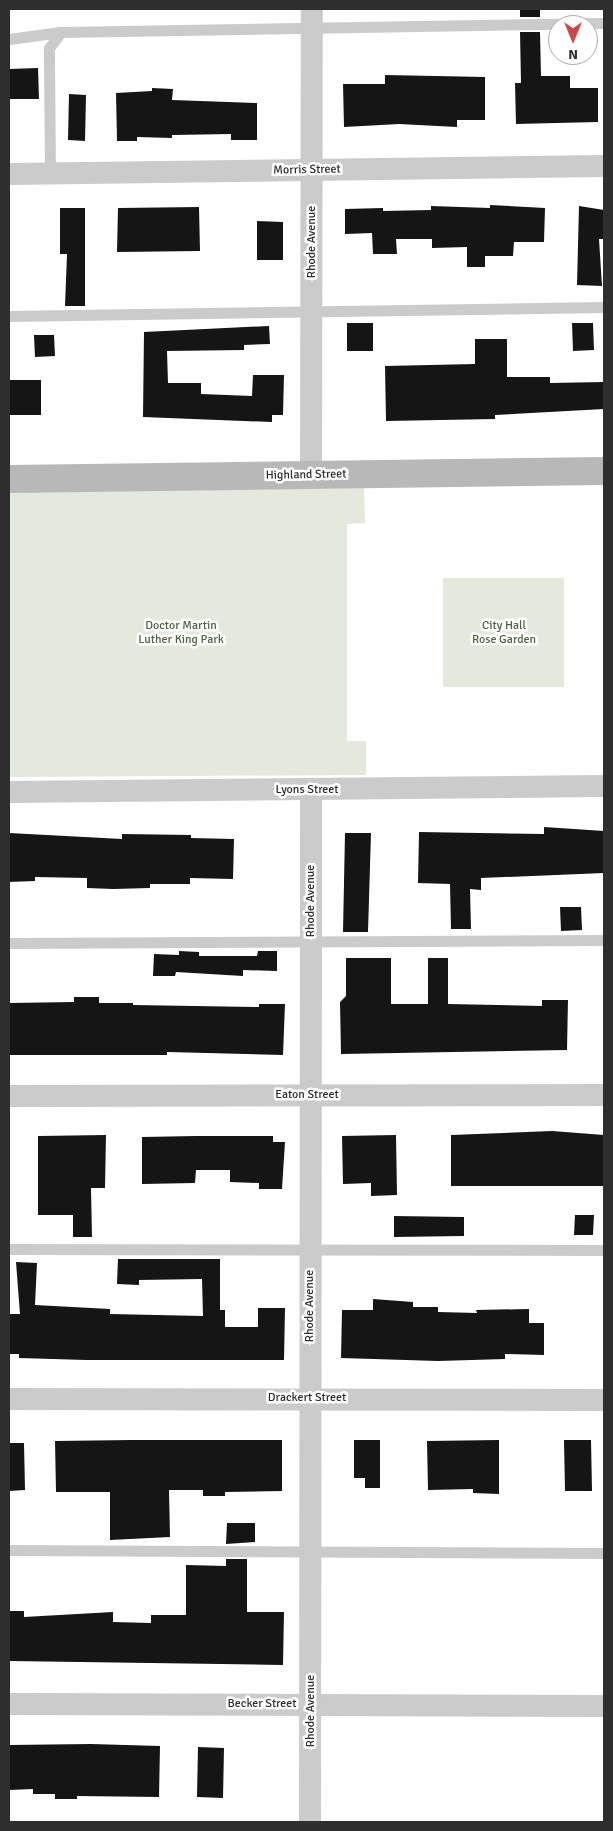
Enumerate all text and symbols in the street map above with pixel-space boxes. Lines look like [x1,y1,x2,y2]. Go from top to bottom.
north arrow [548,15,598,65]
text: N [568,46,578,63]
street label: Morris Street [273,162,341,178]
street label: Rhode Avenue [305,206,319,278]
street label: Highland Street [266,467,346,483]
park label: Doctor Martin Luther King Park [138,619,224,647]
park label: City Hall Rose Garden [472,619,536,647]
street label: Lyons Street [275,783,339,797]
street label: Rhode Avenue [304,865,318,937]
street label: Eaton Street [275,1088,339,1102]
street label: Rhode Avenue [303,1270,317,1342]
street label: Drackert Street [268,1391,346,1405]
street label: Rhode Avenue [304,1675,318,1747]
street label: Becker Street [227,1697,297,1711]

